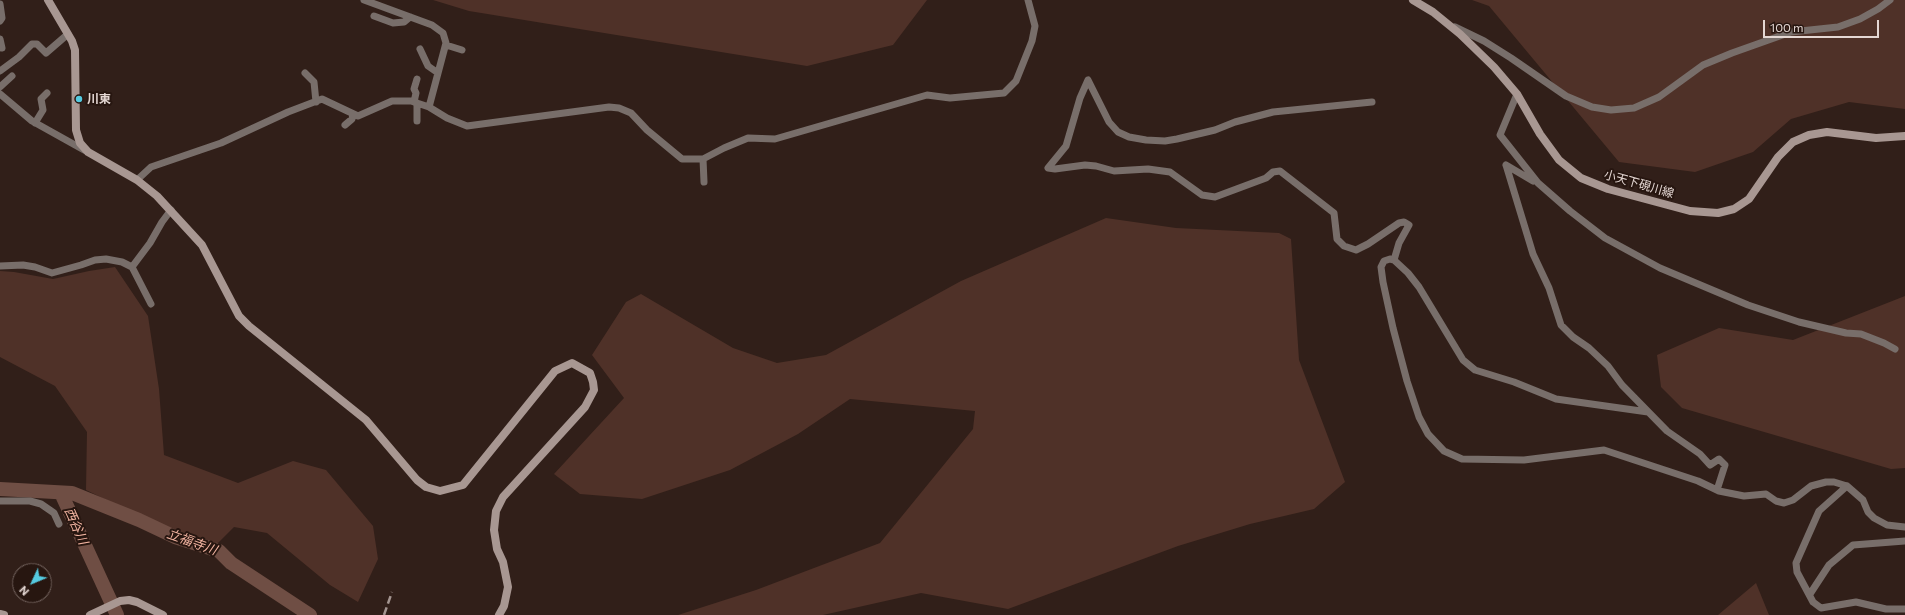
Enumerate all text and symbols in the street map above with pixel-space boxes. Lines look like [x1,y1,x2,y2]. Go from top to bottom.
scale bar [1765,12,1881,38]
text: 100 m [1770,20,1804,34]
place label: 川東 [87,92,111,106]
marker: 川東 [74,94,84,104]
street label: 小天下硯川線 [1602,167,1676,201]
water label: 西谷川 [61,505,91,547]
water label: 立福寺川 [165,526,219,558]
north arrow [12,563,52,603]
text: N [16,584,31,598]

